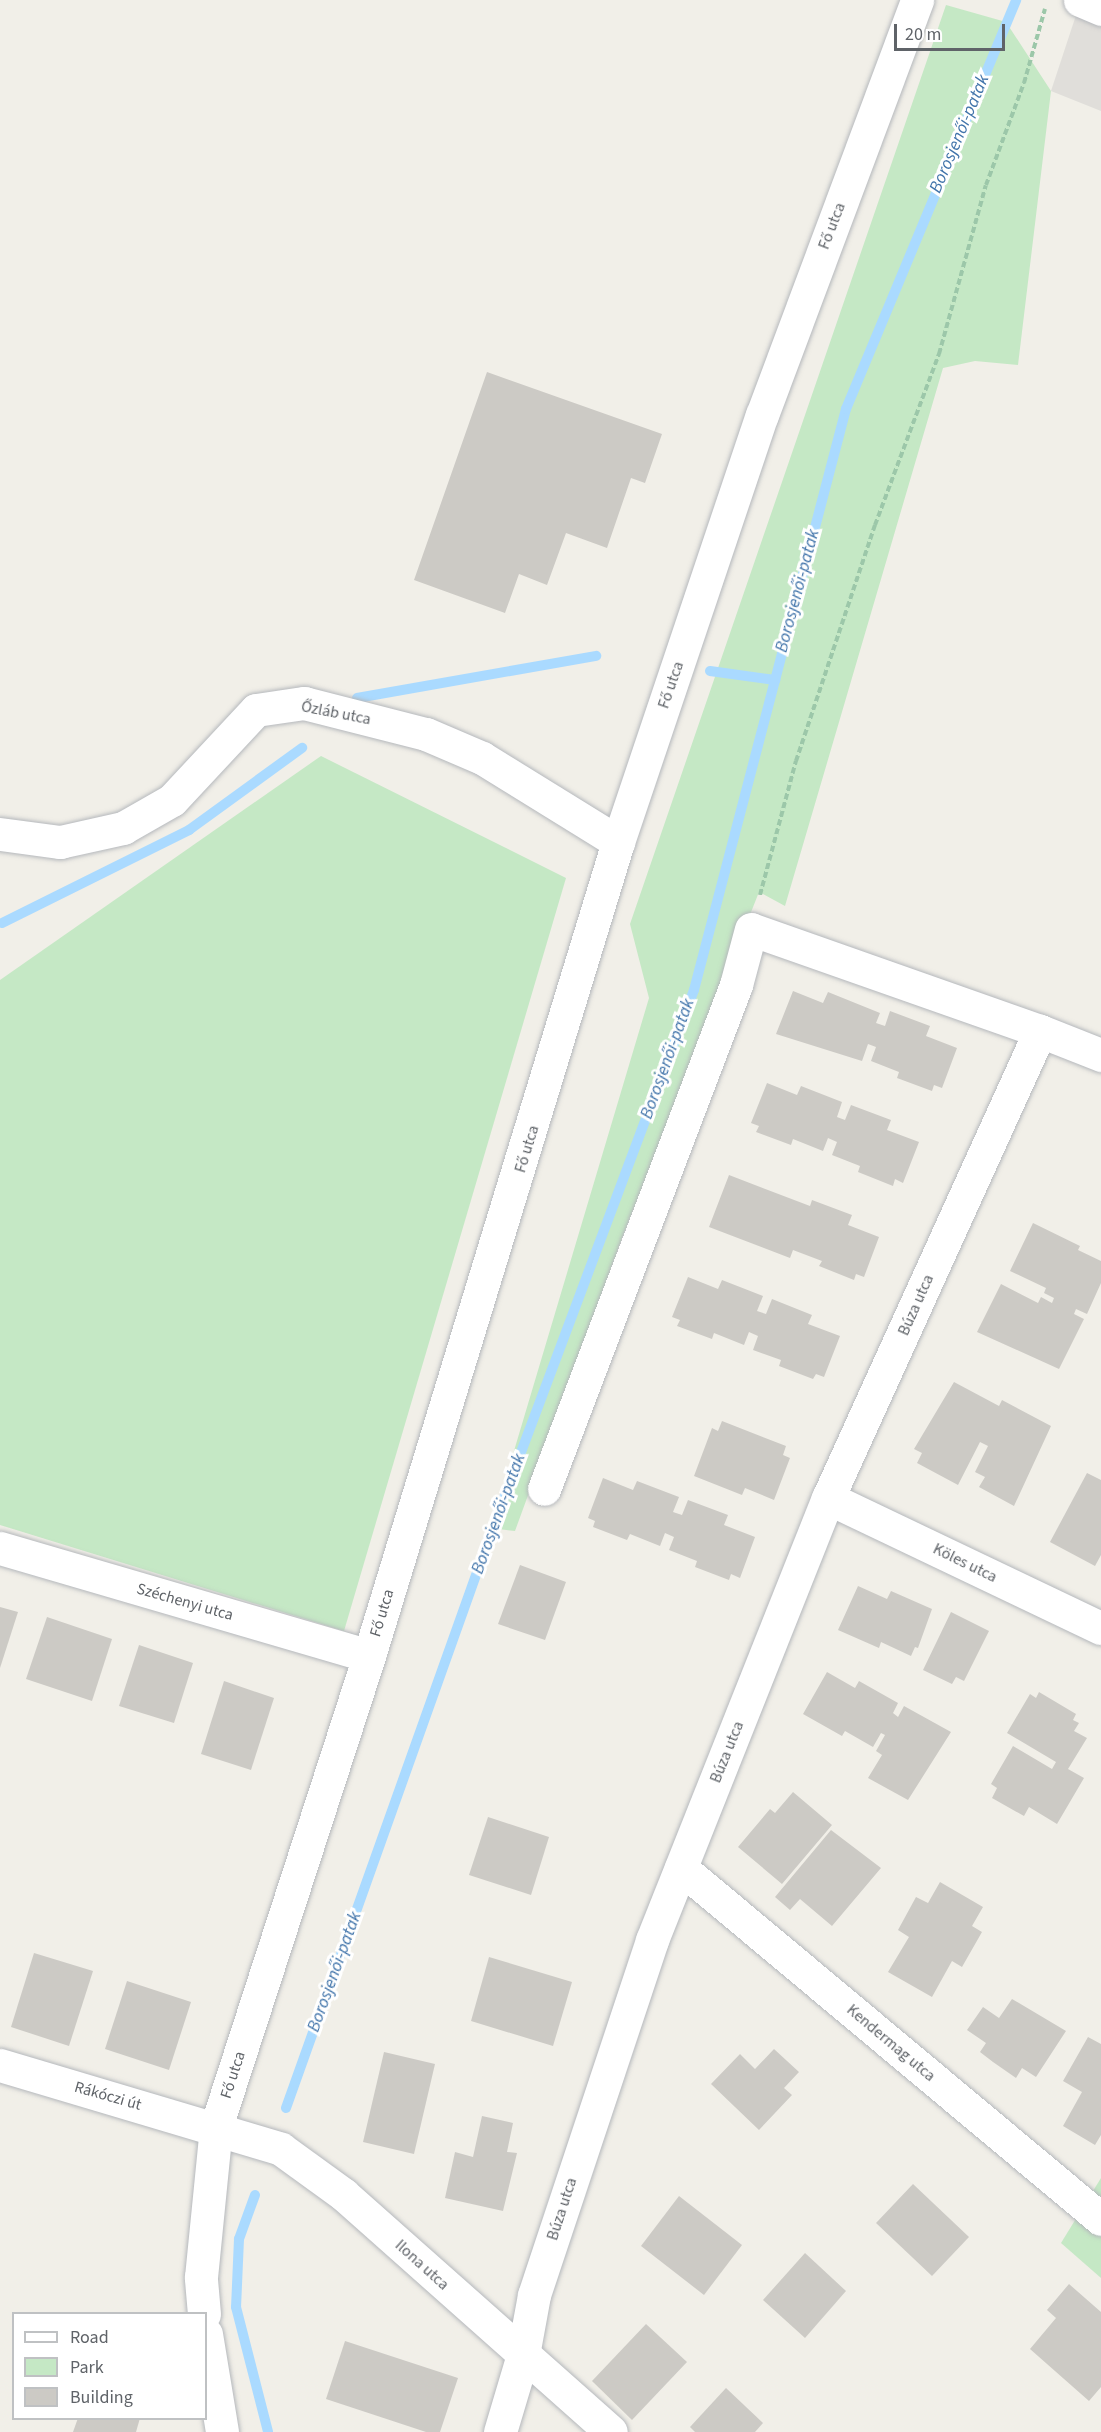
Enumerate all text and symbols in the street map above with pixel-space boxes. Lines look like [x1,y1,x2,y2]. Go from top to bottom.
scale bar [897,12,1008,50]
text: 20 m [905,22,941,47]
water label: Borosjenői-patak [925,72,995,196]
street label: Fő utca [814,200,850,252]
water label: Borosjenői-patak [771,527,825,655]
street label: Fő utca [654,659,688,711]
street label: Őzláb utca [300,697,372,729]
water label: Borosjenői-patak [636,996,700,1122]
street label: Fő utca [511,1123,543,1175]
street label: Búza utca [894,1271,938,1339]
water label: Borosjenői-patak [467,1451,531,1577]
street label: Köles utca [930,1539,1000,1587]
street label: Széchenyi utca [135,1579,235,1625]
street label: Fő utca [366,1587,398,1639]
street label: Búza utca [706,1718,748,1786]
water label: Borosjenői-patak [303,1909,367,2035]
street label: Kendermag utca [843,2000,939,2086]
street label: Fő utca [216,2049,250,2101]
street label: Rákóczi út [72,2077,144,2115]
street label: Búza utca [543,2175,581,2243]
street label: Ilona utca [391,2236,453,2294]
legend [12,2312,207,2420]
text: Road [70,2325,109,2350]
text: Park [70,2355,104,2380]
text: Building [70,2385,133,2410]

